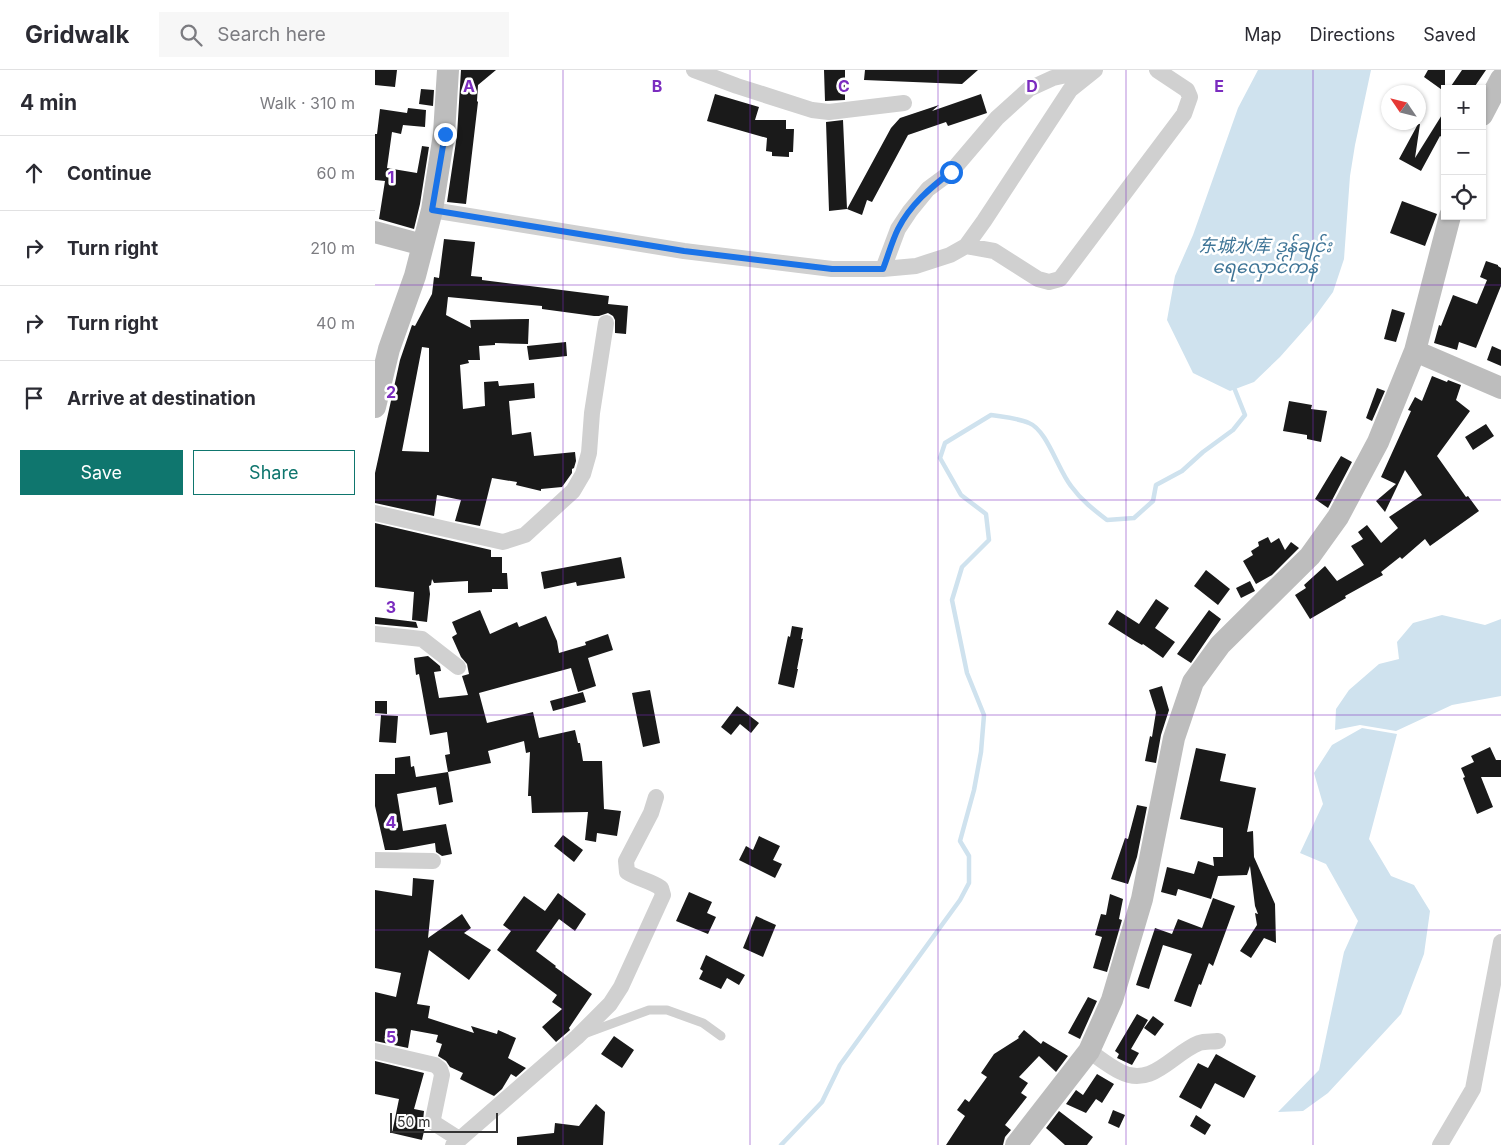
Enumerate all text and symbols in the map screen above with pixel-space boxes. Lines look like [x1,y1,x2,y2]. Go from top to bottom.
search box [159,12,509,57]
text: Gridwalk [25,20,129,49]
icon: search [177,21,205,49]
text: Search here [217,23,326,46]
text: Map [1244,24,1282,45]
text: Directions [1310,24,1395,45]
text: Saved [1423,24,1476,45]
text: A [463,76,475,96]
text: B [652,76,662,96]
text: C [838,76,850,96]
text: D [1026,76,1038,96]
text: E [1214,76,1224,96]
north arrow [1381,85,1426,130]
map controls [1441,85,1486,220]
button: + [1441,85,1486,130]
text: 4 min [20,90,77,115]
text: Walk · 310 m [260,93,355,113]
route end [434,123,457,146]
button: − [1441,130,1486,175]
icon: ahead [20,159,48,187]
route start [940,161,963,184]
text: Continue [67,162,152,185]
text: 60 m [316,163,355,183]
text: 1 [388,167,394,187]
button: locate [1441,175,1486,220]
water label: 东城水库 ဒွန်ချင်း ရေလှောင်ကန် [1198,233,1334,282]
icon: right [20,234,48,262]
text: Turn right [67,237,158,260]
text: 210 m [310,238,355,258]
icon: right [20,309,48,337]
text: Turn right [67,312,158,335]
text: 40 m [316,313,355,333]
text: 2 [386,382,396,402]
icon: arrive [20,384,48,412]
text: Arrive at destination [67,387,256,410]
button: Save [20,450,183,495]
button: Share [193,450,355,495]
text: 3 [386,597,396,617]
text: 4 [386,812,397,832]
text: 5 [386,1027,396,1047]
scale bar [390,1110,497,1133]
text: 50 m [397,1113,431,1130]

